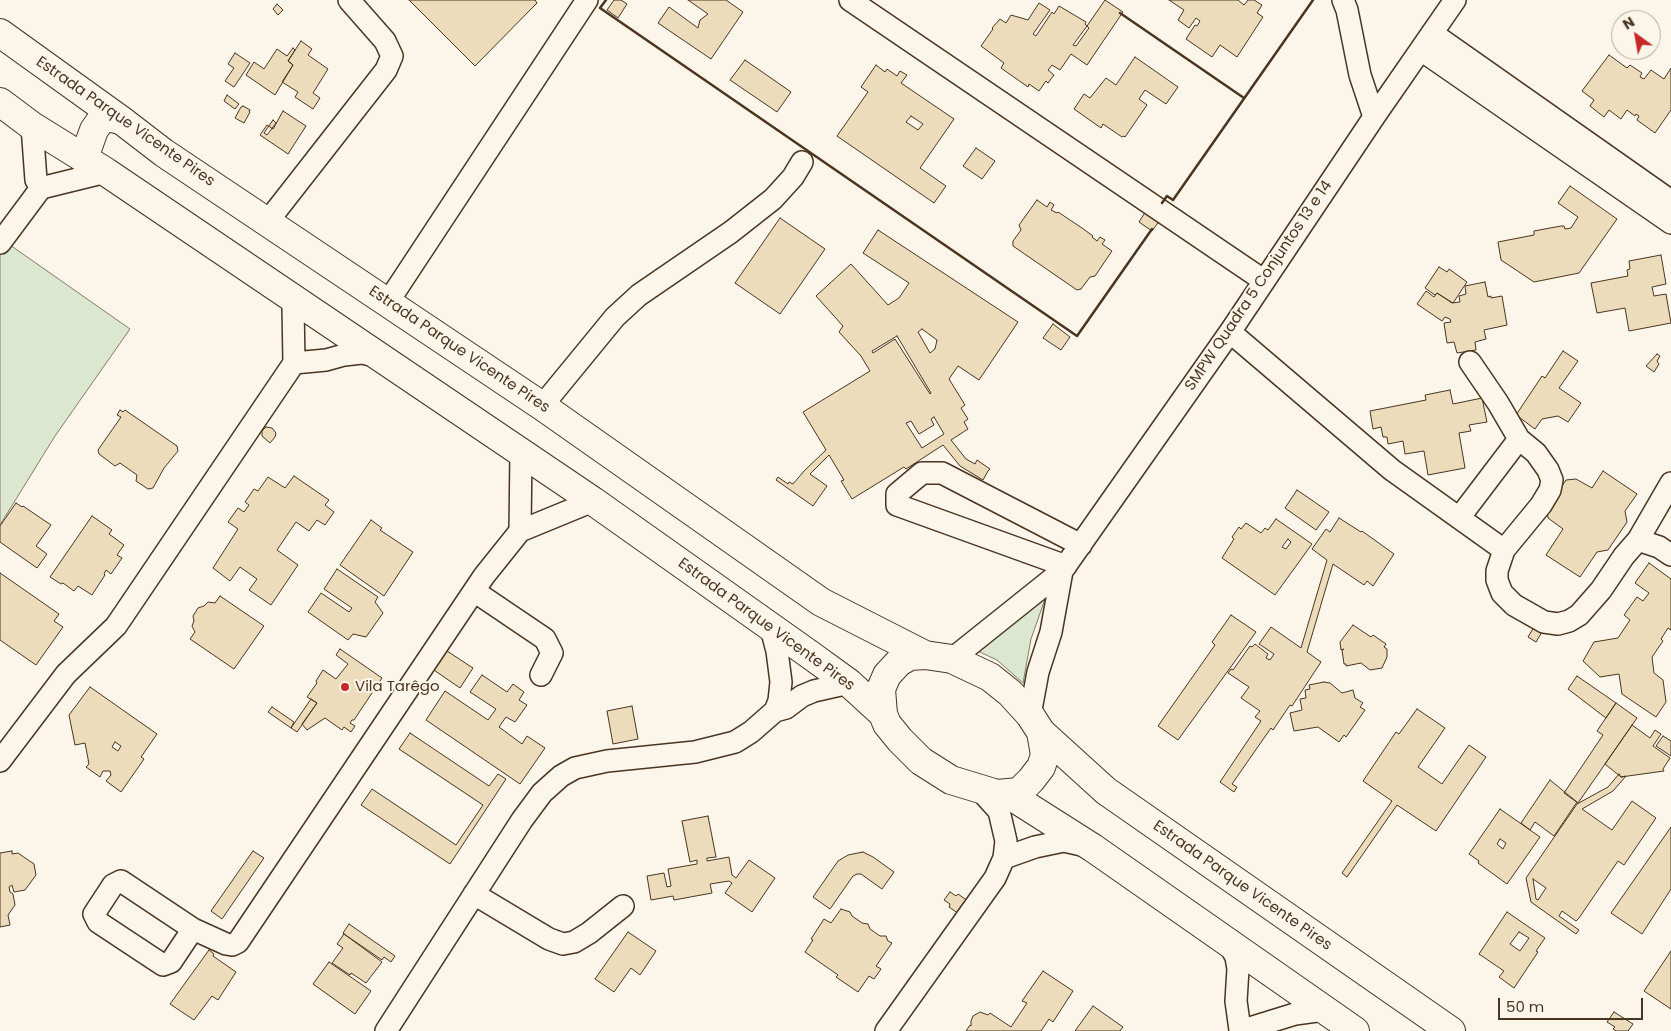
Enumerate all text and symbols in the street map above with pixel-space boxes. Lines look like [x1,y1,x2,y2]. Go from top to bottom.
north arrow [1611,10,1661,60]
text: N [1619,12,1638,34]
street label: Estrada Parque Vicente Pires [32,53,218,191]
street label: SMPW Quadra 5 Conjuntos 13 e 14 [1182,177,1336,395]
street label: Estrada Parque Vicente Pires [365,283,553,417]
street label: Estrada Parque Vicente Pires [674,555,858,695]
place label: Vila Tarêgo [355,678,440,696]
marker: Vila Tarêgo [339,681,351,693]
street label: Estrada Parque Vicente Pires [1149,817,1335,955]
scale bar [1501,988,1646,1020]
text: 50 m [1506,996,1544,1017]

